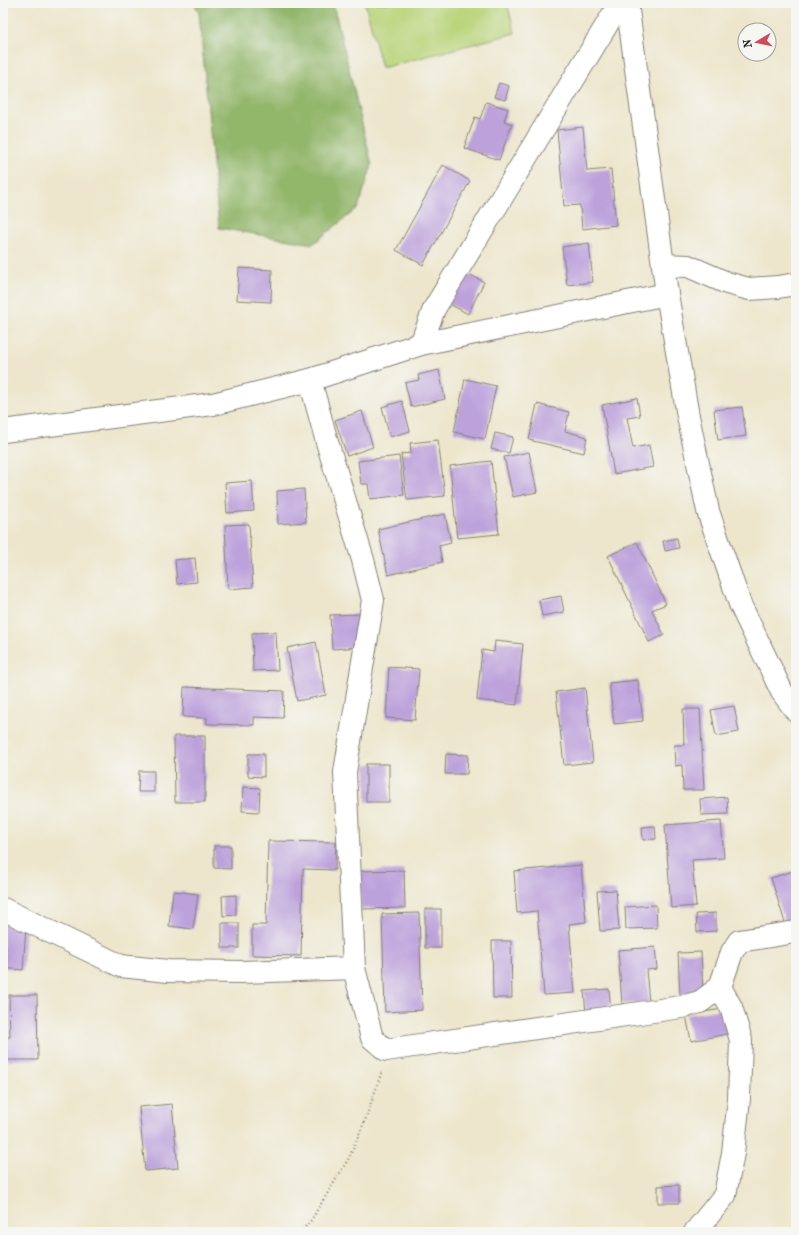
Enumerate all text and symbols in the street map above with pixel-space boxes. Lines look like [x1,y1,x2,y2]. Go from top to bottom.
north arrow [737,22,777,62]
text: N [740,38,755,49]

